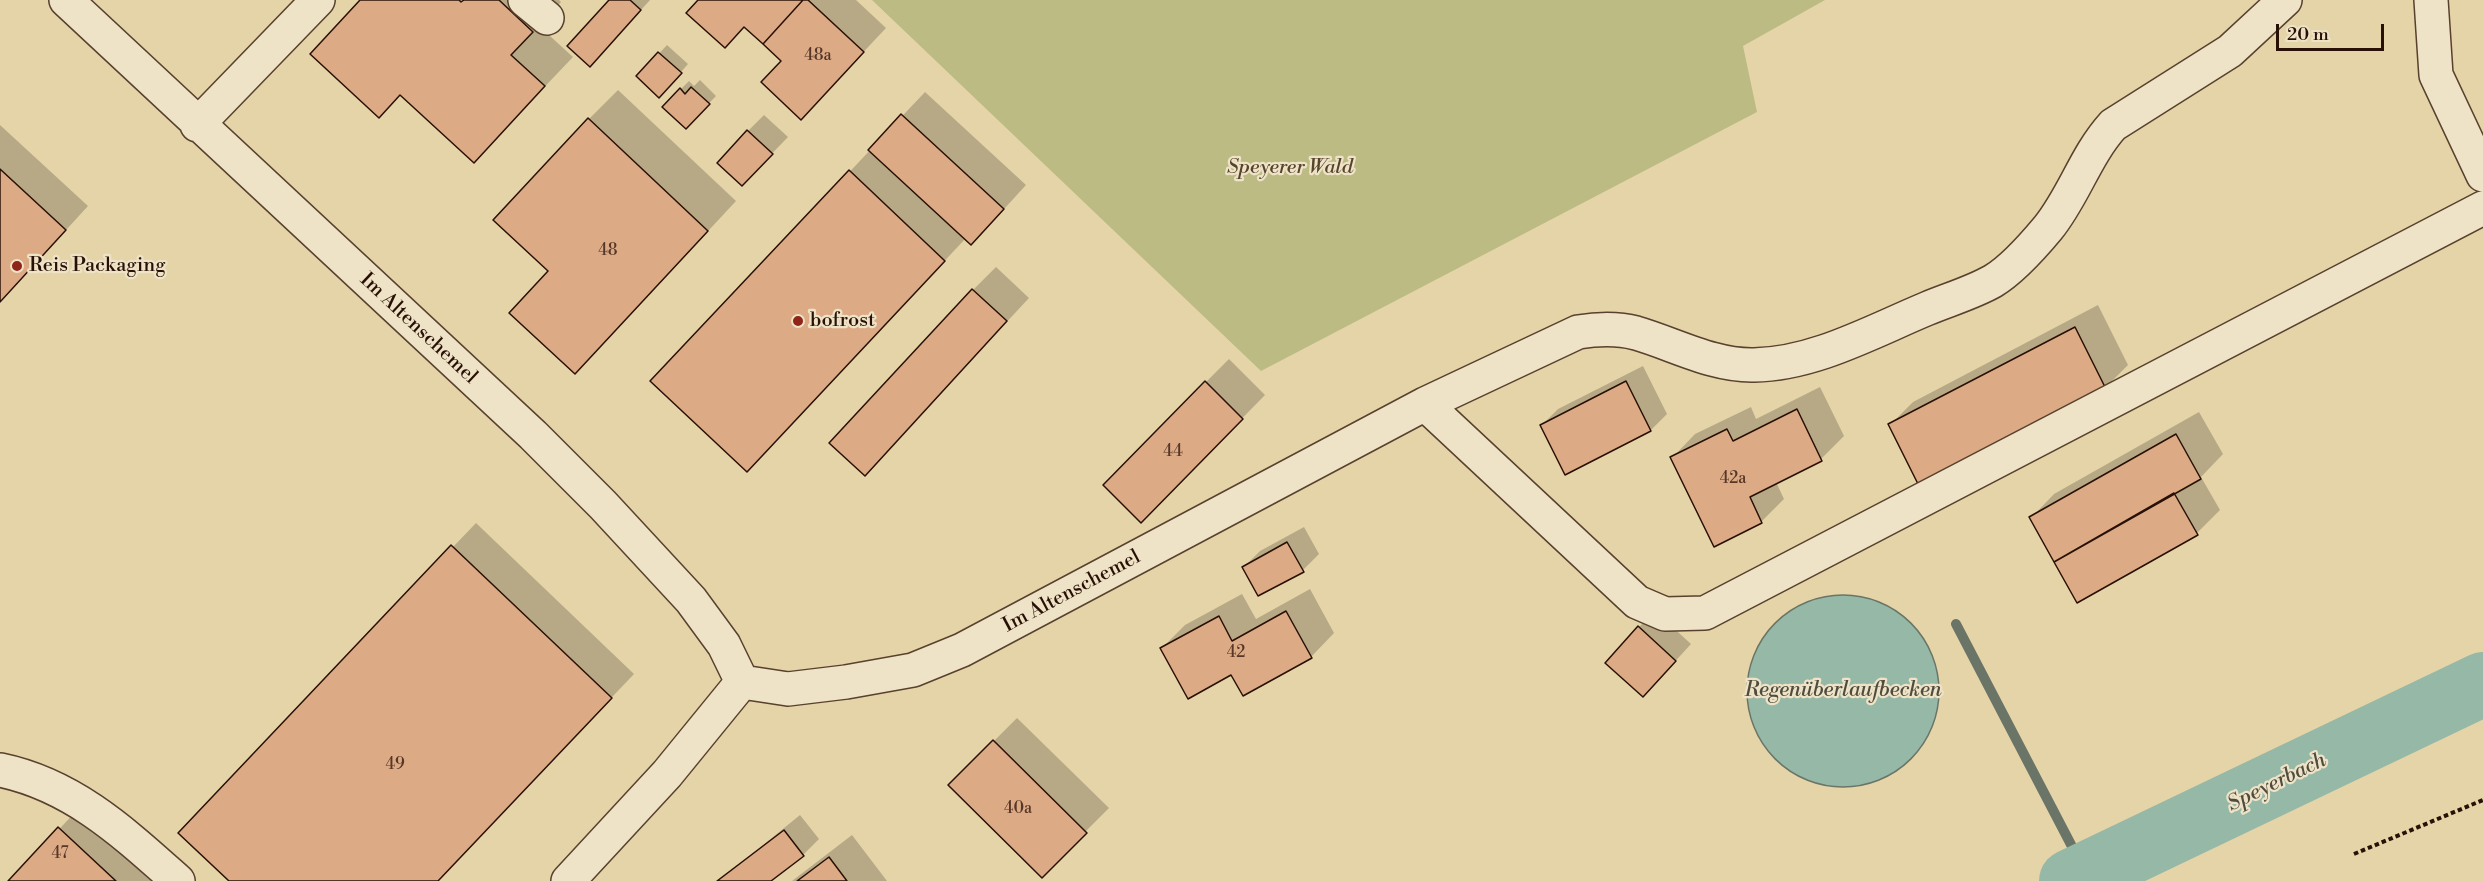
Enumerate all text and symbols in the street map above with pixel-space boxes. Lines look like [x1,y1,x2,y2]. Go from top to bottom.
scale bar [2279,12,2387,50]
text: 20 m [2287,23,2329,46]
house number: 48a [804,46,832,66]
park label: Speyerer Wald [1227,156,1353,180]
house number: 48 [598,241,618,261]
place label: Reis Packaging [29,254,166,278]
marker: Reis Packaging [10,259,24,273]
street label: Im Altenschemel [354,268,482,390]
place label: bofrost [810,309,875,333]
marker: bofrost [791,314,805,328]
house number: 44 [1163,442,1183,462]
house number: 42a [1720,469,1746,489]
street label: Im Altenschemel [999,546,1145,638]
house number: 42 [1227,643,1245,663]
water label: Regenüberlaufbecken [1745,678,1941,704]
water label: Speyerbach [2224,748,2330,818]
house number: 49 [385,755,405,775]
house number: 40a [1004,799,1032,819]
house number: 47 [52,844,68,864]

